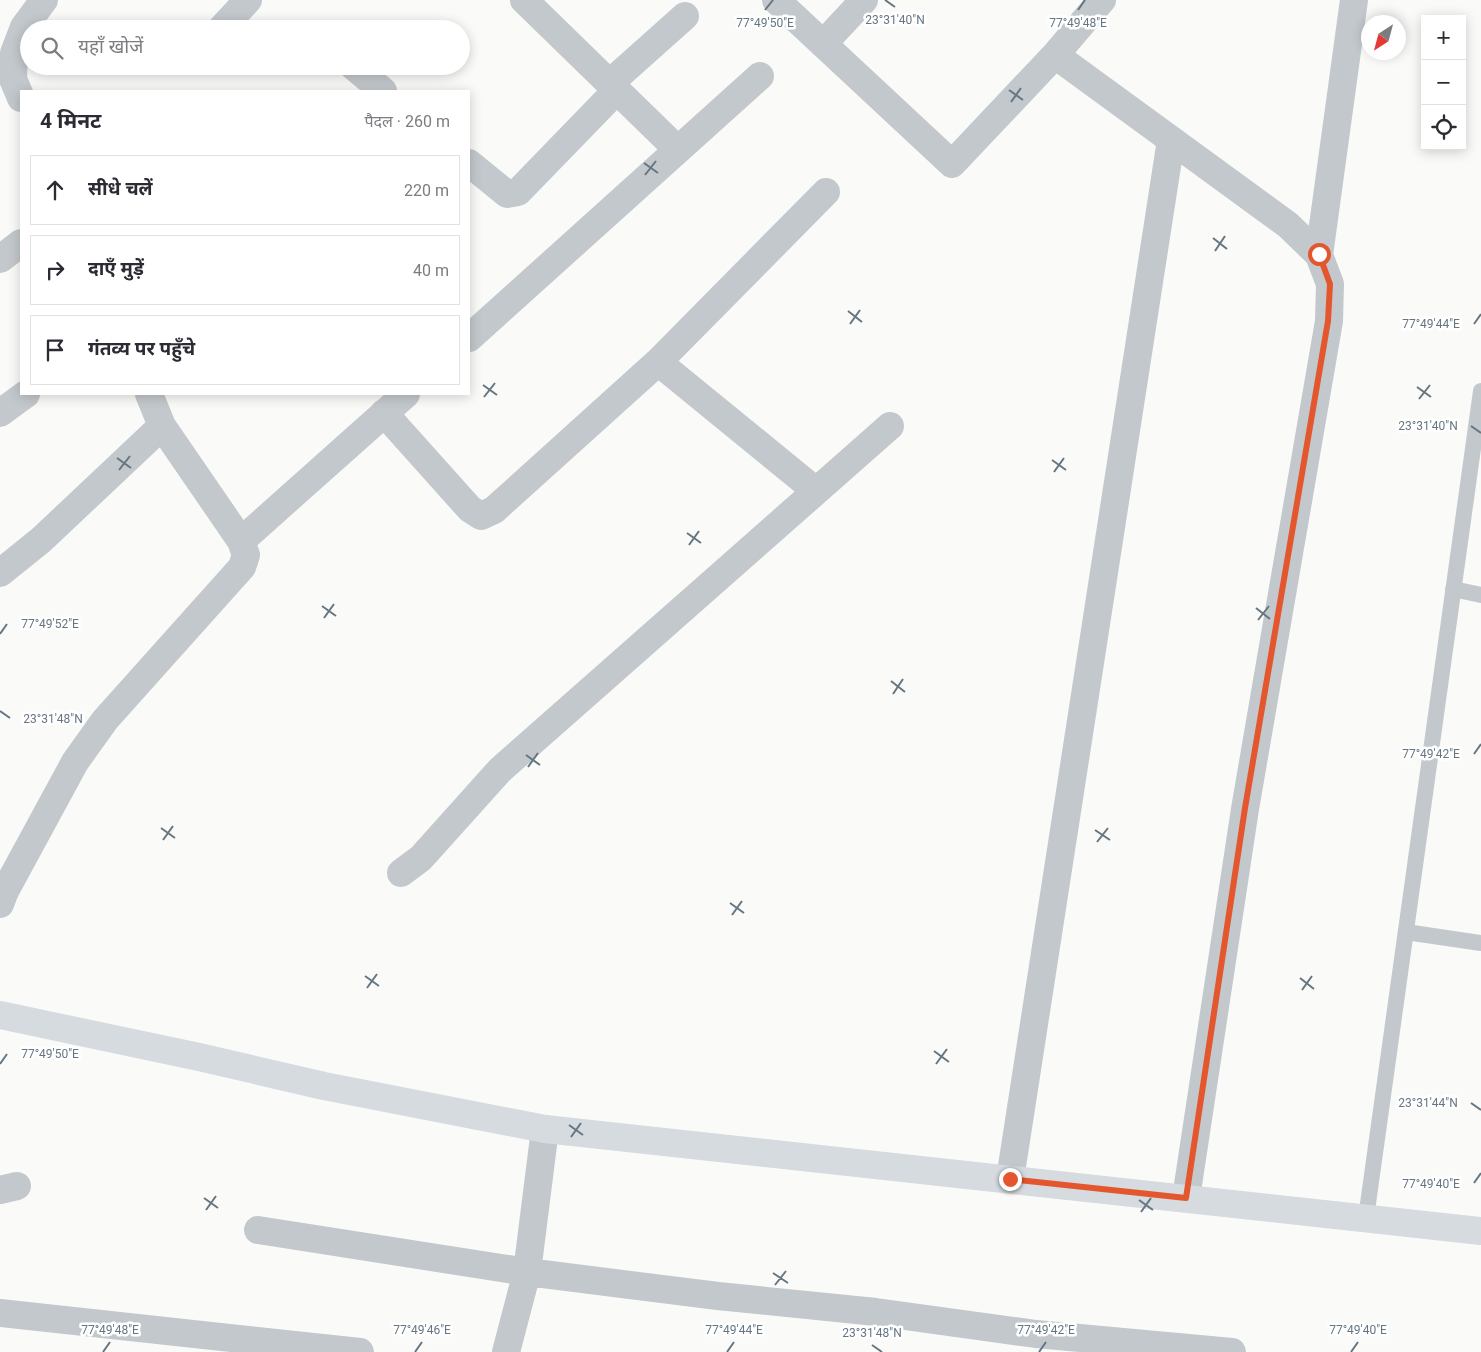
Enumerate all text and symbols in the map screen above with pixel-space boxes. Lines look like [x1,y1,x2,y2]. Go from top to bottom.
text: 23°31'40"N [865,13,925,27]
north arrow [1361,15,1406,60]
map controls [1421,15,1466,150]
button: + [1421,15,1466,60]
text: 77°49'50"E [736,16,794,30]
text: 77°49'48"E [1049,16,1107,30]
search box [20,20,470,75]
icon: search [38,34,66,62]
text: यहाँ खोजें [78,35,143,58]
button: − [1421,60,1466,105]
button: locate [1421,105,1466,150]
text: 4 मिनट [40,109,101,133]
text: पैदल · 260 m [364,112,450,131]
icon: ahead [41,176,69,204]
text: सीधे चलें [88,177,153,200]
text: 220 m [404,181,449,200]
route start [1308,243,1331,266]
icon: right [41,256,69,284]
text: दाएँ मुड़ें [88,257,144,280]
text: 40 m [413,261,449,280]
text: 77°49'44"E [1402,317,1460,331]
icon: arrive [41,336,69,364]
text: गंतव्य पर पहुँचे [88,337,195,360]
text: 23°31'40"N [1398,419,1458,433]
text: 77°49'52"E [21,617,79,631]
text: 23°31'48"N [23,712,83,726]
text: 77°49'42"E [1402,747,1460,761]
text: 77°49'50"E [21,1047,79,1061]
text: 23°31'44"N [1398,1096,1458,1110]
route end [999,1168,1022,1191]
text: 77°49'40"E [1402,1177,1460,1191]
text: 77°49'48"E [81,1323,139,1337]
text: 77°49'46"E [393,1323,451,1337]
text: 77°49'44"E [705,1323,763,1337]
text: 77°49'42"E [1017,1323,1075,1337]
text: 77°49'40"E [1329,1323,1387,1337]
text: 23°31'48"N [842,1326,902,1340]

